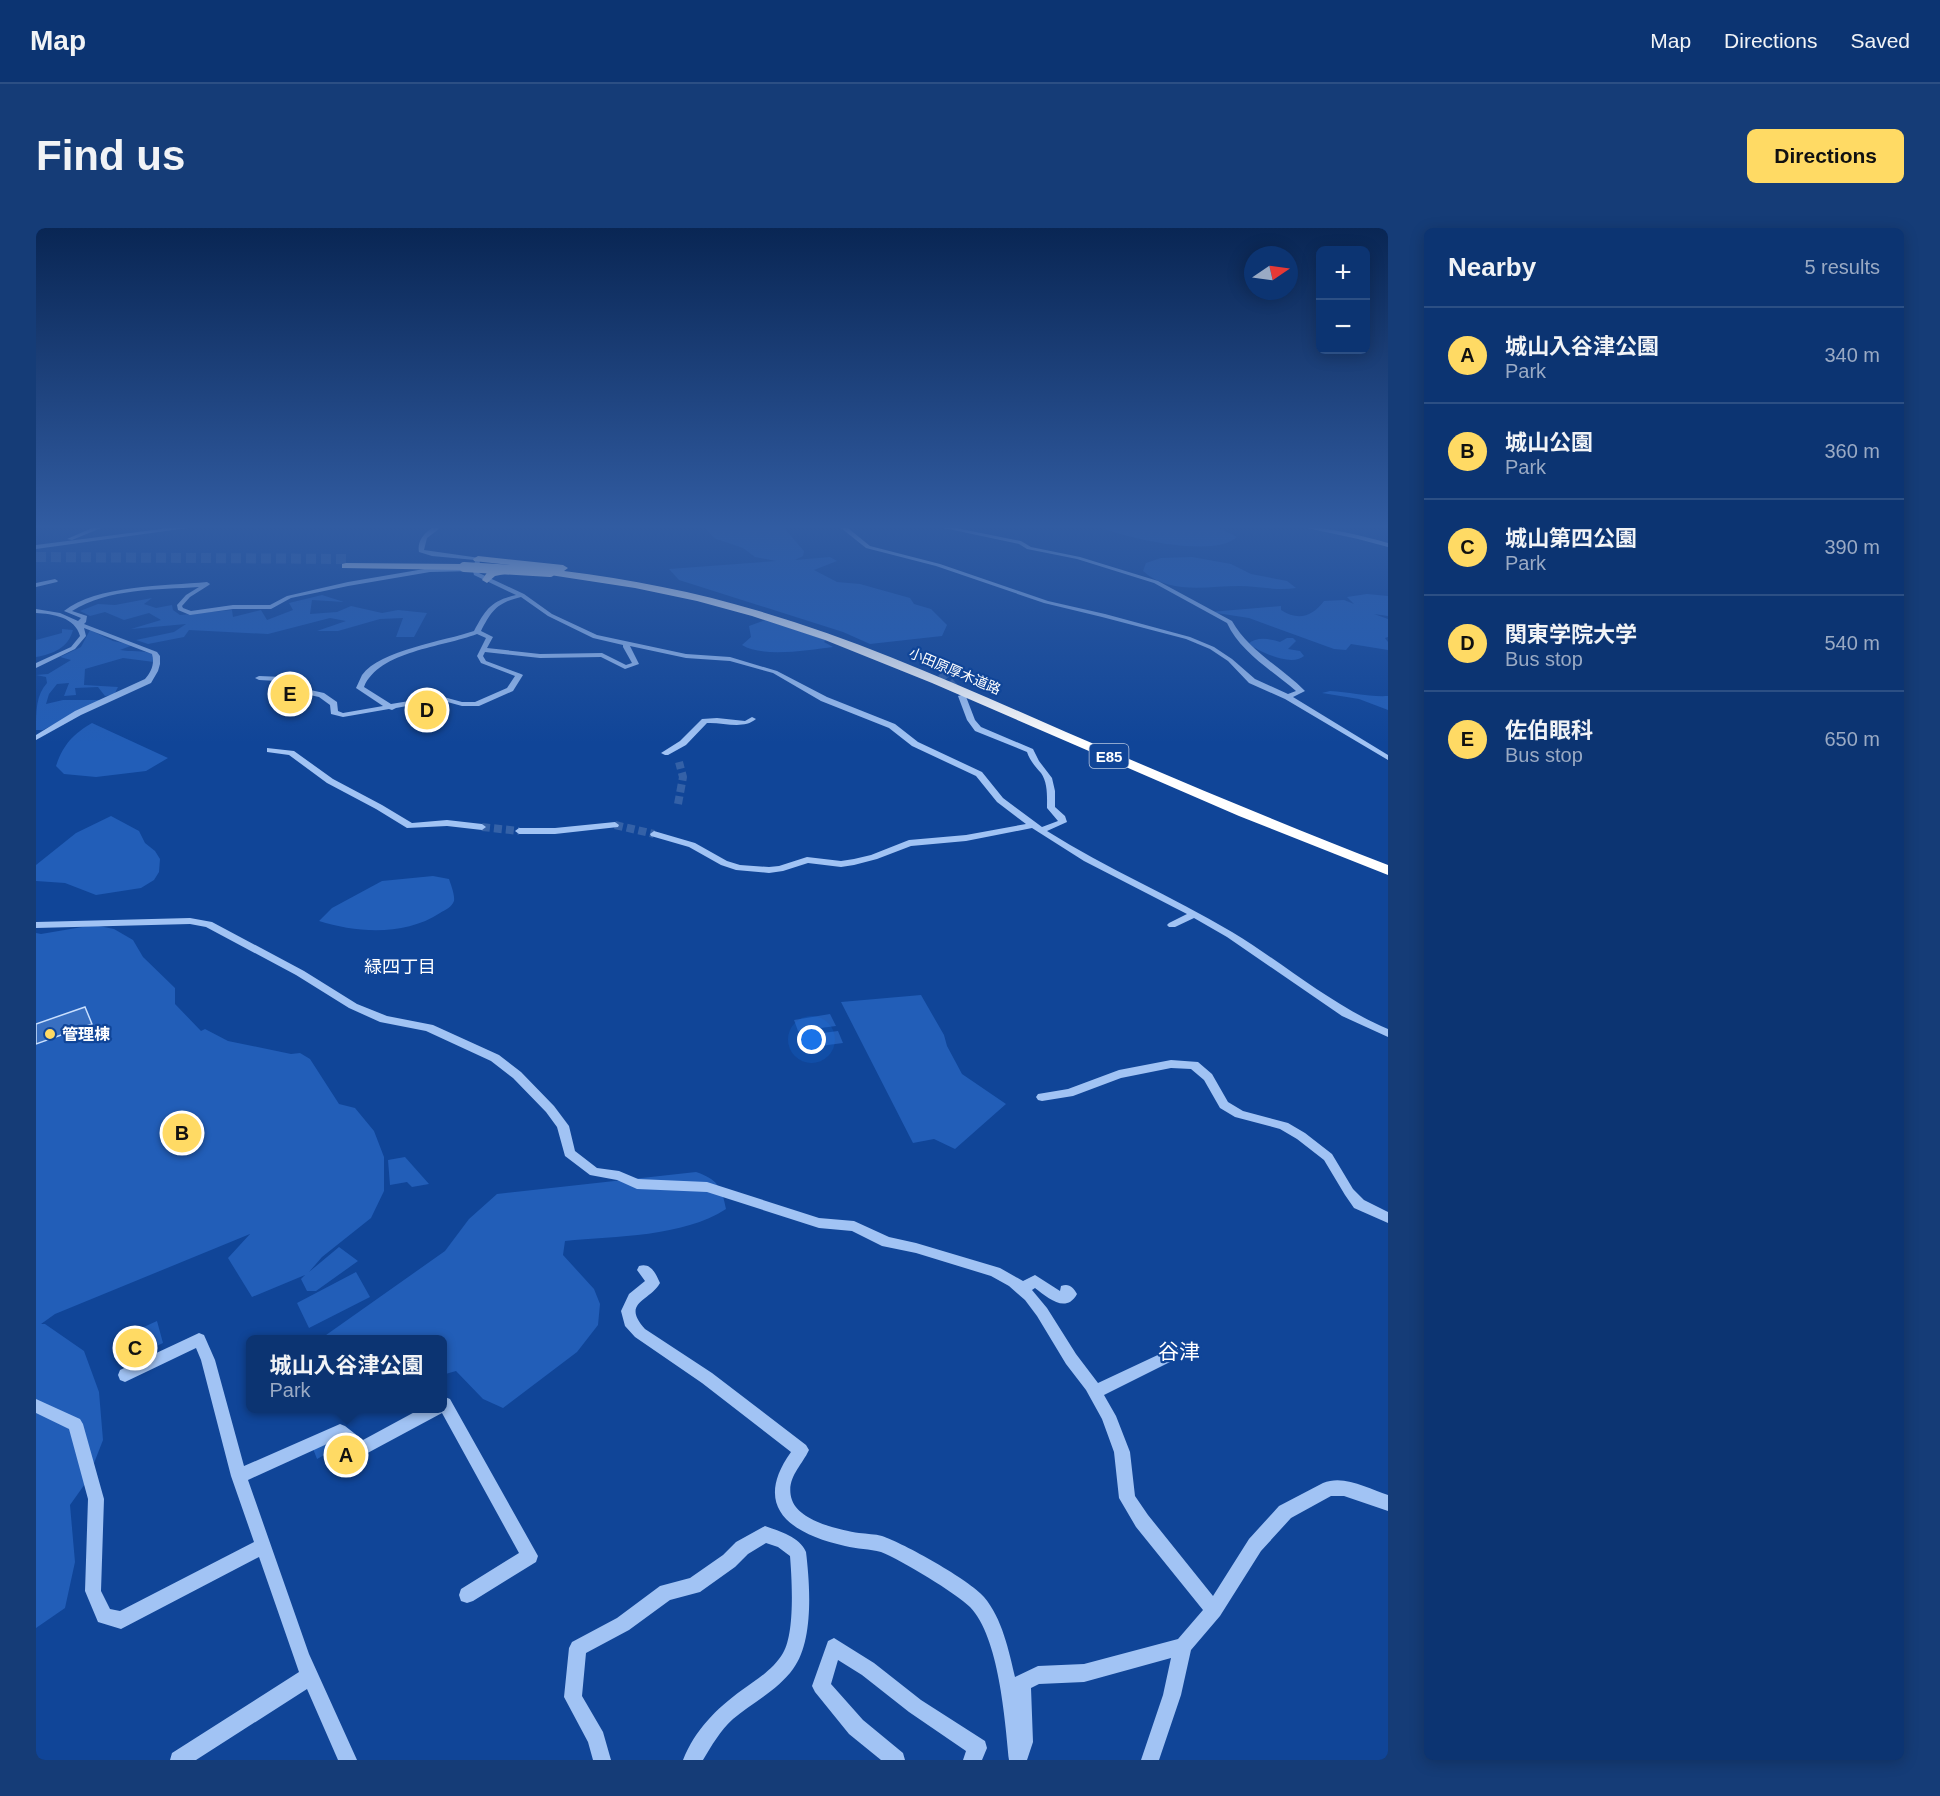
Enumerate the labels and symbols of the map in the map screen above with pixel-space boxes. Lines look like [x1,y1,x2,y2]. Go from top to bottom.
north arrow [1244,246,1298,300]
street label: 小田原厚木道路 [907,644,1003,698]
pin: E [270,672,310,716]
pin: D [408,688,446,732]
road number: E85 [1090,744,1128,768]
district label: 緑四丁目 [364,957,436,977]
place label: 管理棟 [62,1025,110,1043]
your location [797,1025,826,1054]
marker: 管理棟 [43,1027,57,1041]
pin: B [162,1110,202,1156]
pin: C [116,1326,154,1370]
district label: 谷津 [1158,1340,1200,1363]
pin: A [326,1432,366,1478]

